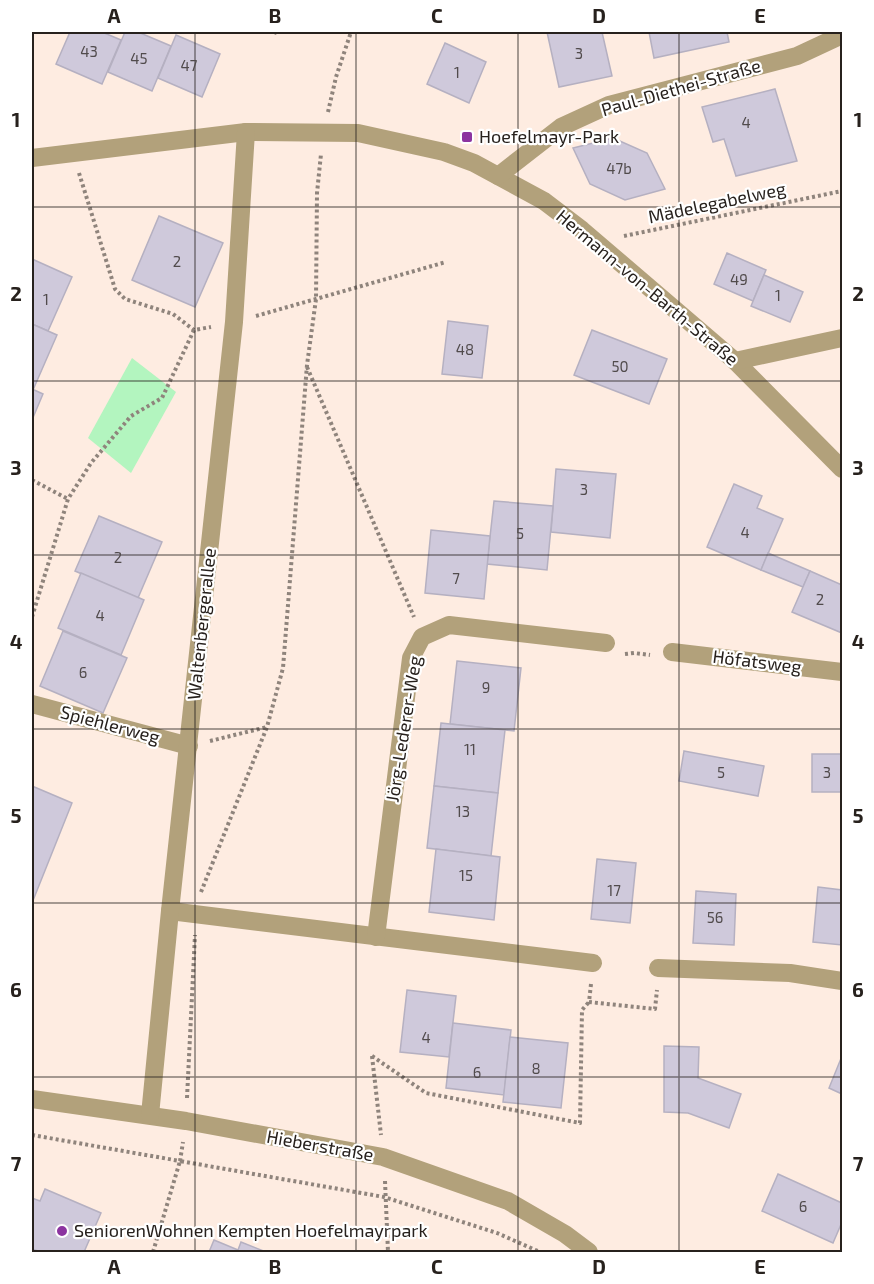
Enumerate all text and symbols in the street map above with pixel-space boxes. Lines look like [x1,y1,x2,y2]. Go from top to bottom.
text: A [107,3,121,27]
text: B [269,3,281,27]
text: C [431,3,443,27]
text: D [592,3,606,27]
text: E [754,3,766,27]
house number: 43 [80,42,98,60]
house number: 3 [575,44,583,62]
house number: 45 [130,49,148,67]
street label: Paul-Diethei-Straße [598,54,763,120]
house number: 47 [181,56,198,74]
house number: 1 [454,63,460,81]
text: 1 [12,107,20,131]
text: 1 [854,107,862,131]
house number: 4 [741,113,751,131]
place label: Hoefelmayr-Park [479,125,619,147]
marker: Hoefelmayr-Park [460,130,474,144]
house number: 47b [606,159,632,177]
street label: Mädelegabelweg [646,177,788,227]
street label: Hermann-von-Barth-Straße [552,205,743,370]
house number: 2 [173,252,181,270]
house number: 49 [730,270,748,288]
text: 2 [10,281,22,305]
text: 2 [852,281,864,305]
house number: 1 [775,286,781,304]
house number: 1 [43,290,49,308]
house number: 48 [456,340,474,358]
house number: 50 [611,357,629,375]
text: 3 [10,455,22,479]
text: 3 [852,455,864,479]
house number: 3 [580,480,588,498]
house number: 4 [740,523,750,541]
house number: 5 [516,524,524,542]
street label: Waltenbergerallee [182,547,220,701]
house number: 2 [114,548,122,566]
house number: 7 [452,569,460,587]
house number: 2 [816,590,824,608]
house number: 4 [95,606,105,624]
text: 4 [10,629,23,653]
text: 4 [852,629,865,653]
street label: Höfatsweg [711,645,803,677]
street label: Jörg-Lederer-Weg [381,654,425,804]
house number: 6 [79,663,87,681]
house number: 9 [482,678,490,696]
street label: Spiehlerweg [58,700,162,748]
house number: 11 [464,740,476,758]
house number: 5 [717,763,725,781]
house number: 3 [823,763,831,781]
house number: 13 [456,802,470,820]
text: 5 [10,803,22,827]
text: 5 [852,803,864,827]
house number: 15 [459,866,473,884]
house number: 17 [607,881,621,899]
house number: 56 [707,908,723,926]
text: 6 [10,977,22,1001]
text: 6 [852,977,864,1001]
house number: 4 [421,1028,431,1046]
house number: 8 [531,1059,541,1077]
house number: 6 [473,1063,481,1081]
street label: Hieberstraße [265,1125,375,1165]
text: 7 [11,1151,22,1175]
text: 7 [853,1151,864,1175]
house number: 6 [799,1197,807,1215]
place label: SeniorenWohnen Kempten Hoefelmayrpark [74,1219,428,1241]
marker: SeniorenWohnen Kempten Hoefelmayrpark [55,1224,69,1238]
text: A [107,1254,121,1278]
text: B [269,1254,281,1278]
text: C [431,1254,443,1278]
text: D [592,1254,606,1278]
text: E [754,1254,766,1278]

